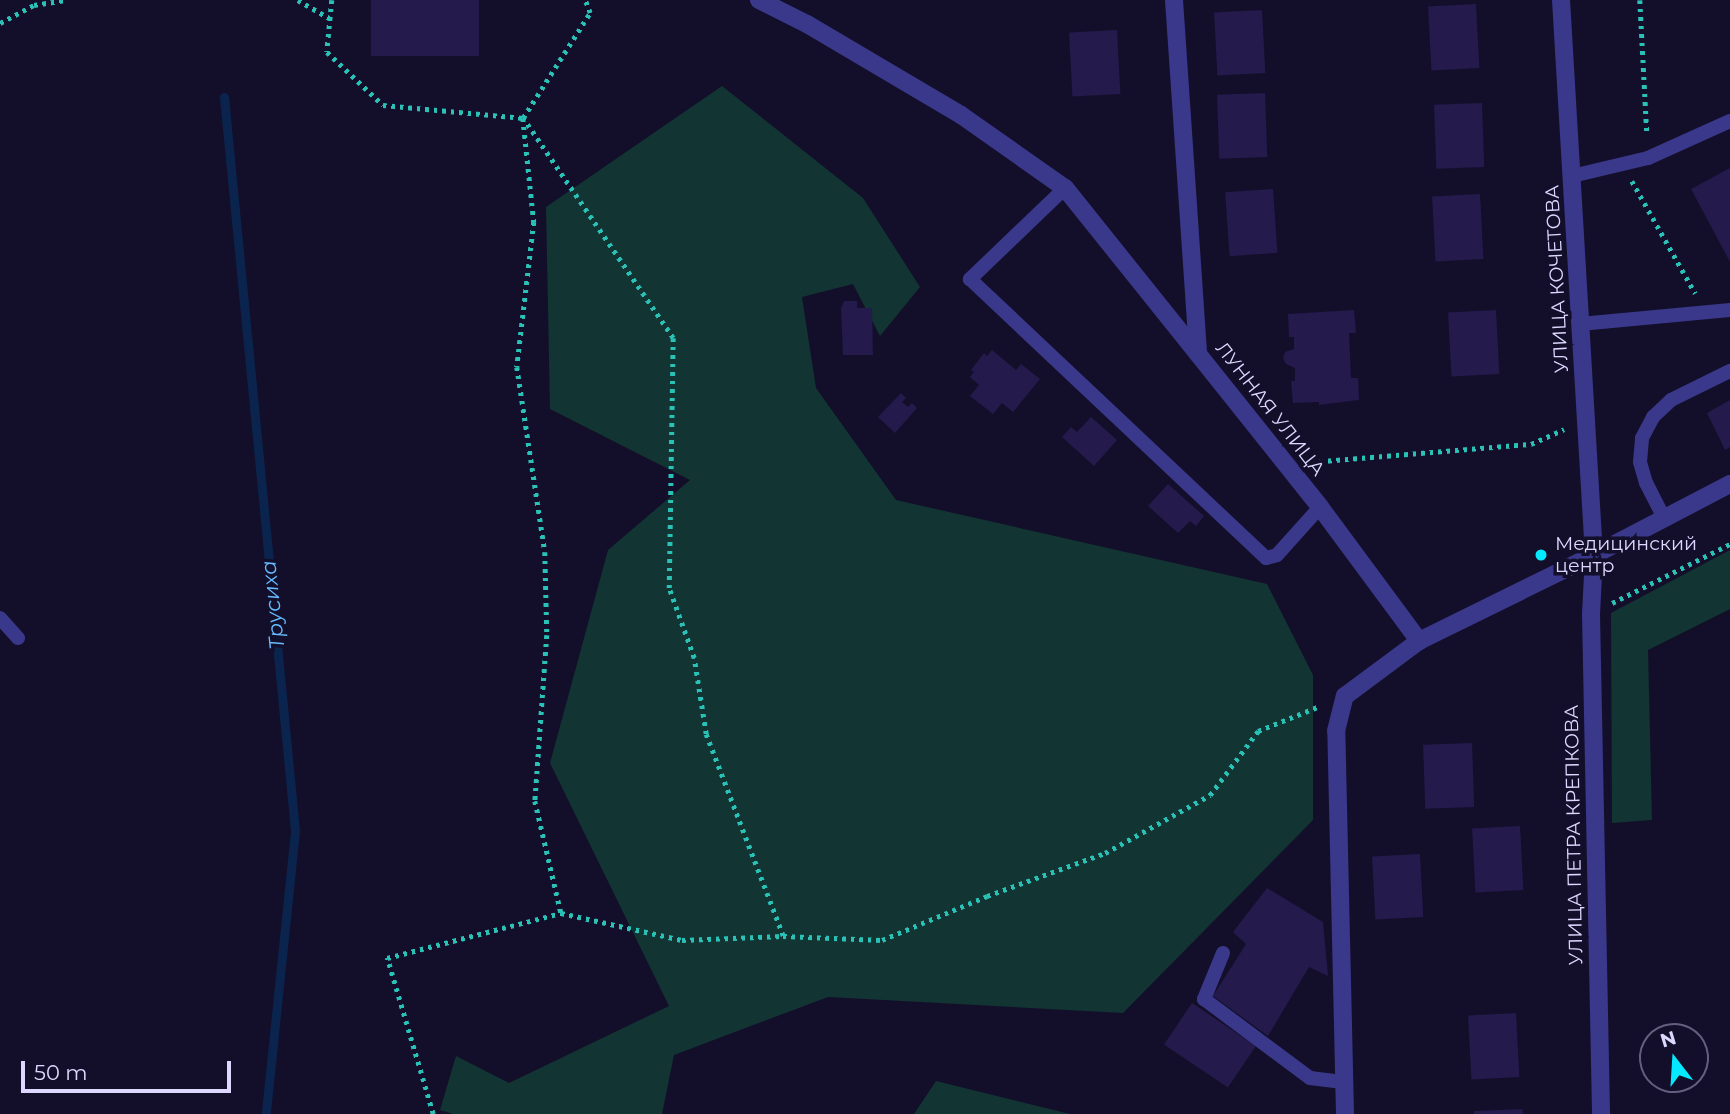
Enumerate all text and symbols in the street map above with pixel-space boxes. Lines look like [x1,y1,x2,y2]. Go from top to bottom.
street label: УЛИЦА КОЧЕТОВА [1541,184,1573,374]
street label: ЛУННАЯ УЛИЦА [1211,337,1329,481]
place label: Медицинский центр [1555,533,1697,577]
marker: Медицинский центр [1533,547,1549,563]
water label: Трусиха [256,559,290,651]
street label: УЛИЦА ПЕТРА КРЕПКОВА [1560,704,1588,966]
north arrow [1639,1023,1709,1093]
text: N [1658,1026,1679,1053]
scale bar [24,1048,234,1092]
text: 50 m [34,1060,88,1085]

